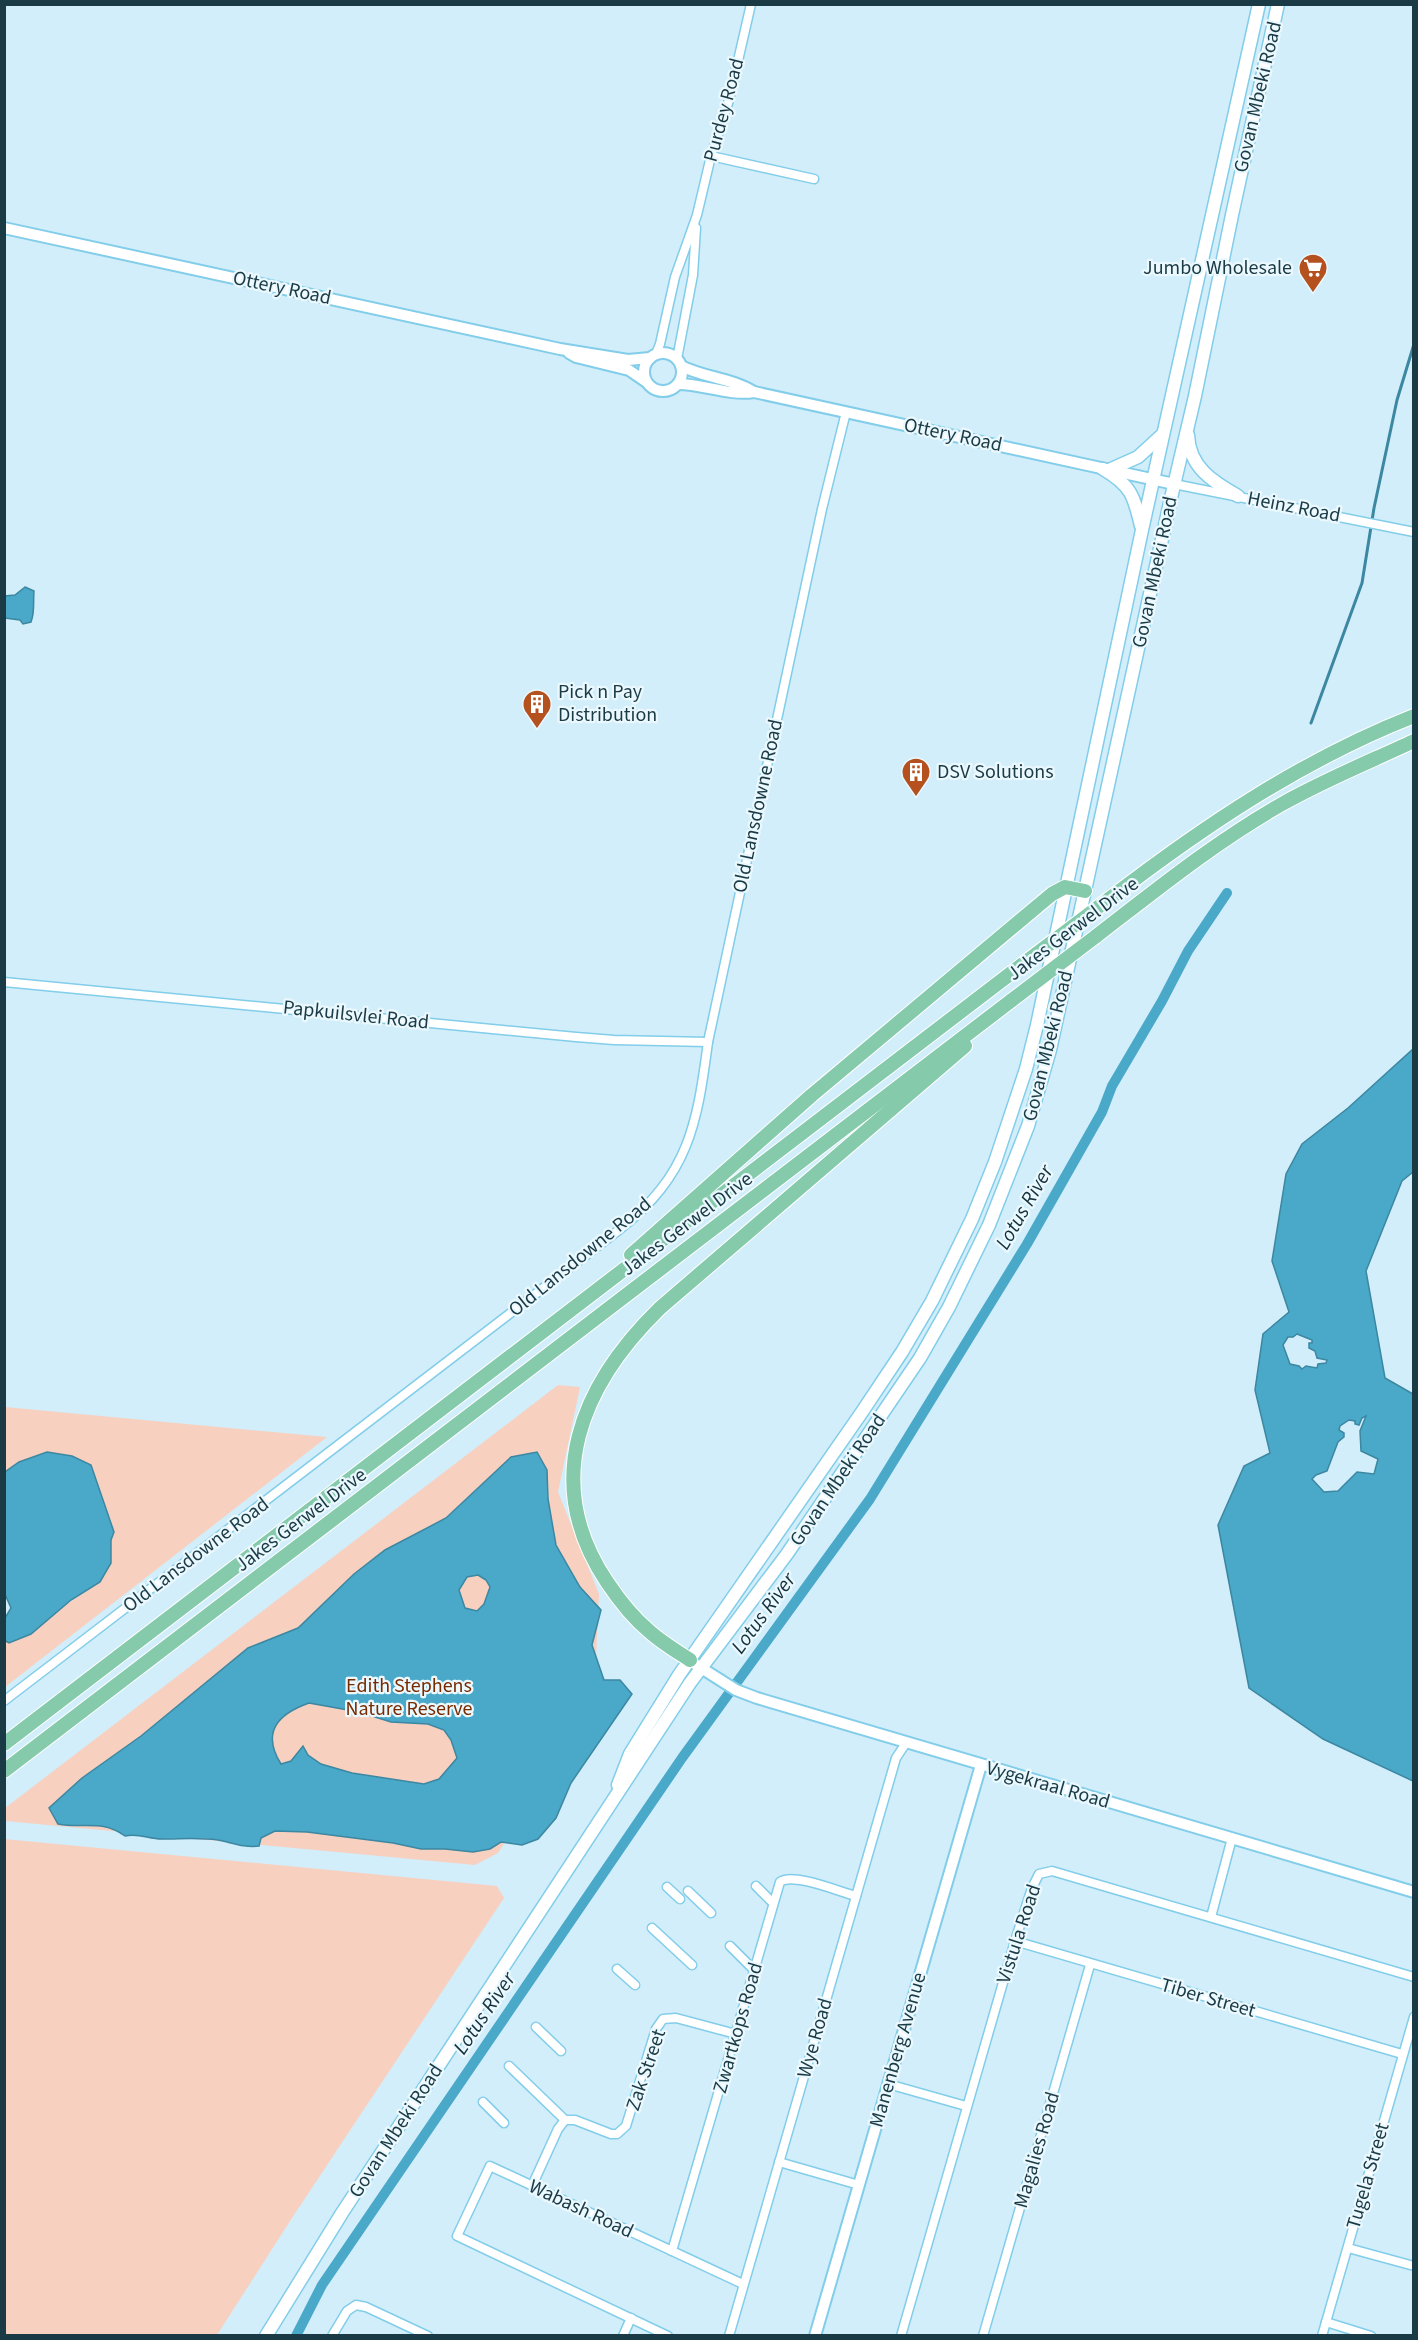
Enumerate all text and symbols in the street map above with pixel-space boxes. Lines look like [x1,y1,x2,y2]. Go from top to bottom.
street label: Govan Mbeki Road [1227,19,1289,175]
street label: Purdey Road [697,55,751,165]
supermarket icon: Jumbo Wholesale [1297,252,1329,294]
place label: Jumbo Wholesale [1143,254,1292,282]
street label: Ottery Road [230,264,334,312]
street label: Ottery Road [901,411,1005,459]
street label: Heinz Road [1245,484,1343,530]
street label: Govan Mbeki Road [1125,494,1185,650]
place label: Pick n Pay Distribution [558,678,657,729]
building icon: Pick n Pay Distribution [521,688,553,730]
street label: Old Lansdowne Road [726,717,790,895]
building icon: DSV Solutions [900,756,932,798]
place label: DSV Solutions [937,758,1054,786]
street label: Jakes Gerwel Drive [1002,870,1144,988]
street label: Govan Mbeki Road [1016,968,1080,1124]
street label: Papkuilsvlei Road [282,993,430,1037]
water label: Lotus River [988,1158,1061,1255]
street label: Jakes Gerwel Drive [616,1165,758,1283]
street label: Old Lansdowne Road [503,1191,657,1323]
street label: Govan Mbeki Road [783,1408,893,1552]
street label: Jakes Gerwel Drive [230,1461,372,1579]
street label: Old Lansdowne Road [117,1491,275,1619]
water label: Lotus River [723,1566,803,1660]
park label: Edith Stephens Nature Reserve [345,1672,473,1723]
street label: Vygekraal Road [983,1754,1113,1816]
street label: Vistula Road [990,1881,1048,1987]
street label: Zwartkops Road [706,1959,770,2097]
water label: Lotus River [445,1965,523,2060]
street label: Manenberg Avenue [863,1969,934,2131]
street label: Tiber Street [1157,1971,1259,2025]
street label: Wye Road [790,1995,840,2081]
street label: Zak Street [619,2025,673,2115]
street label: Govan Mbeki Road [342,2059,450,2203]
street label: Magalies Road [1007,2089,1067,2211]
street label: Tugela Street [1339,2119,1397,2233]
street label: Wabash Road [524,2173,638,2245]

